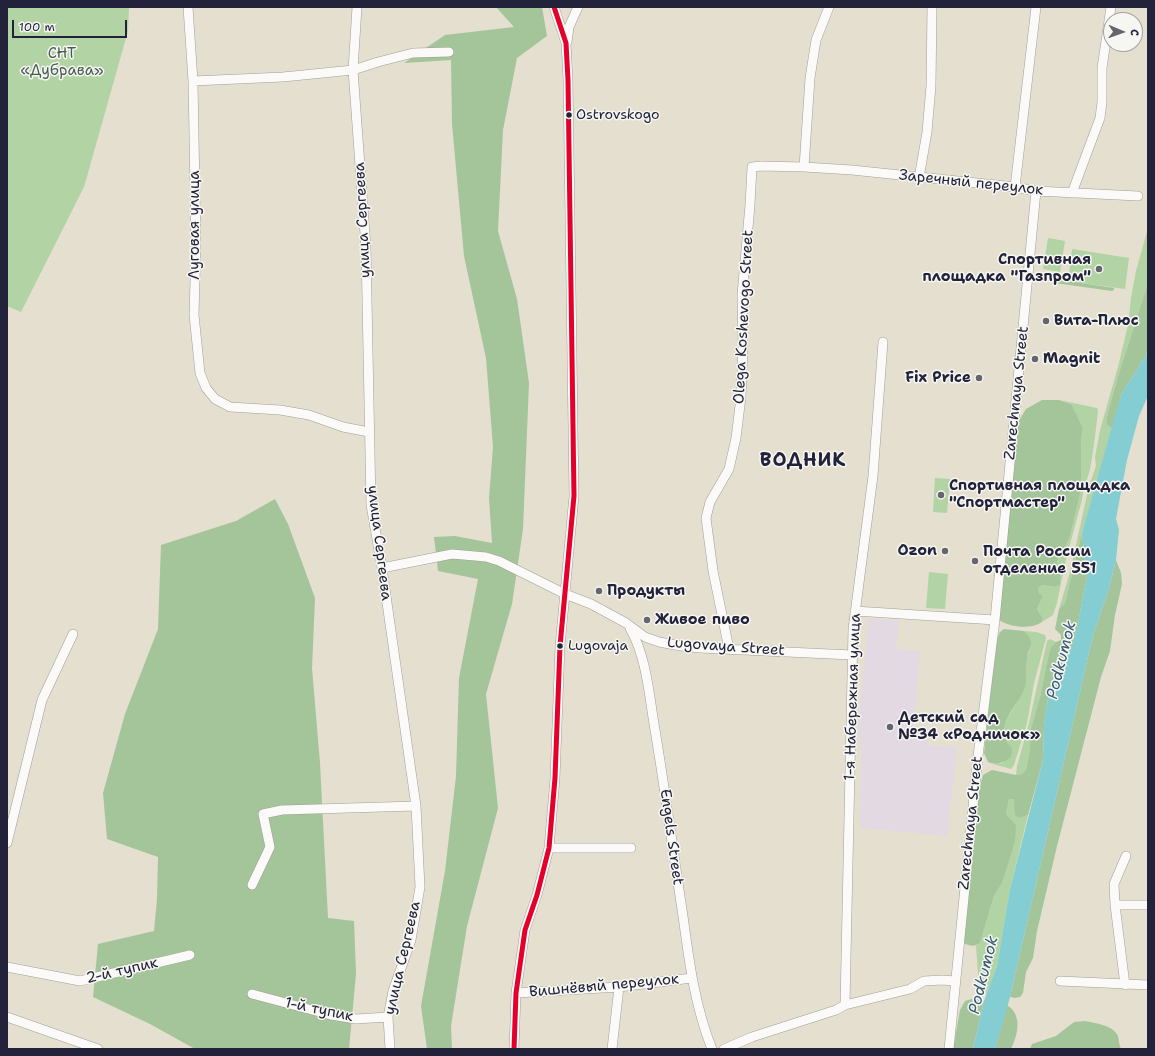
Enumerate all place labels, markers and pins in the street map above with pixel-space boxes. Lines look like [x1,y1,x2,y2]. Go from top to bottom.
place label: Ostrovskogo [576,107,660,123]
marker: Ostrovskogo [564,110,574,120]
place label: Спортивная площадка "Газпром" [922,251,1091,286]
marker: Спортивная площадка "Газпром" [1094,264,1104,274]
place label: Вита-Плюс [1054,312,1139,330]
marker: Вита-Плюс [1041,316,1051,326]
place label: Magnit [1043,350,1100,368]
marker: Magnit [1030,354,1040,364]
place label: Fix Price [905,369,971,387]
marker: Fix Price [974,373,984,383]
place label: Спортивная площадка "Спортмастер" [949,477,1130,512]
marker: Спортивная площадка "Спортмастер" [936,490,946,500]
place label: Ozon [897,542,937,560]
place label: Почта России отделение 551 [983,543,1096,578]
marker: Ozon [940,546,950,556]
marker: Почта России отделение 551 [970,556,980,566]
place label: Продукты [607,582,685,600]
marker: Продукты [594,586,604,596]
place label: Живое пиво [655,611,750,629]
marker: Живое пиво [642,615,652,625]
place label: Lugovaja [568,638,628,654]
marker: Lugovaja [555,641,565,651]
place label: Детский сад №34 «Родничок» [898,709,1040,744]
marker: Детский сад №34 «Родничок» [885,722,895,732]

